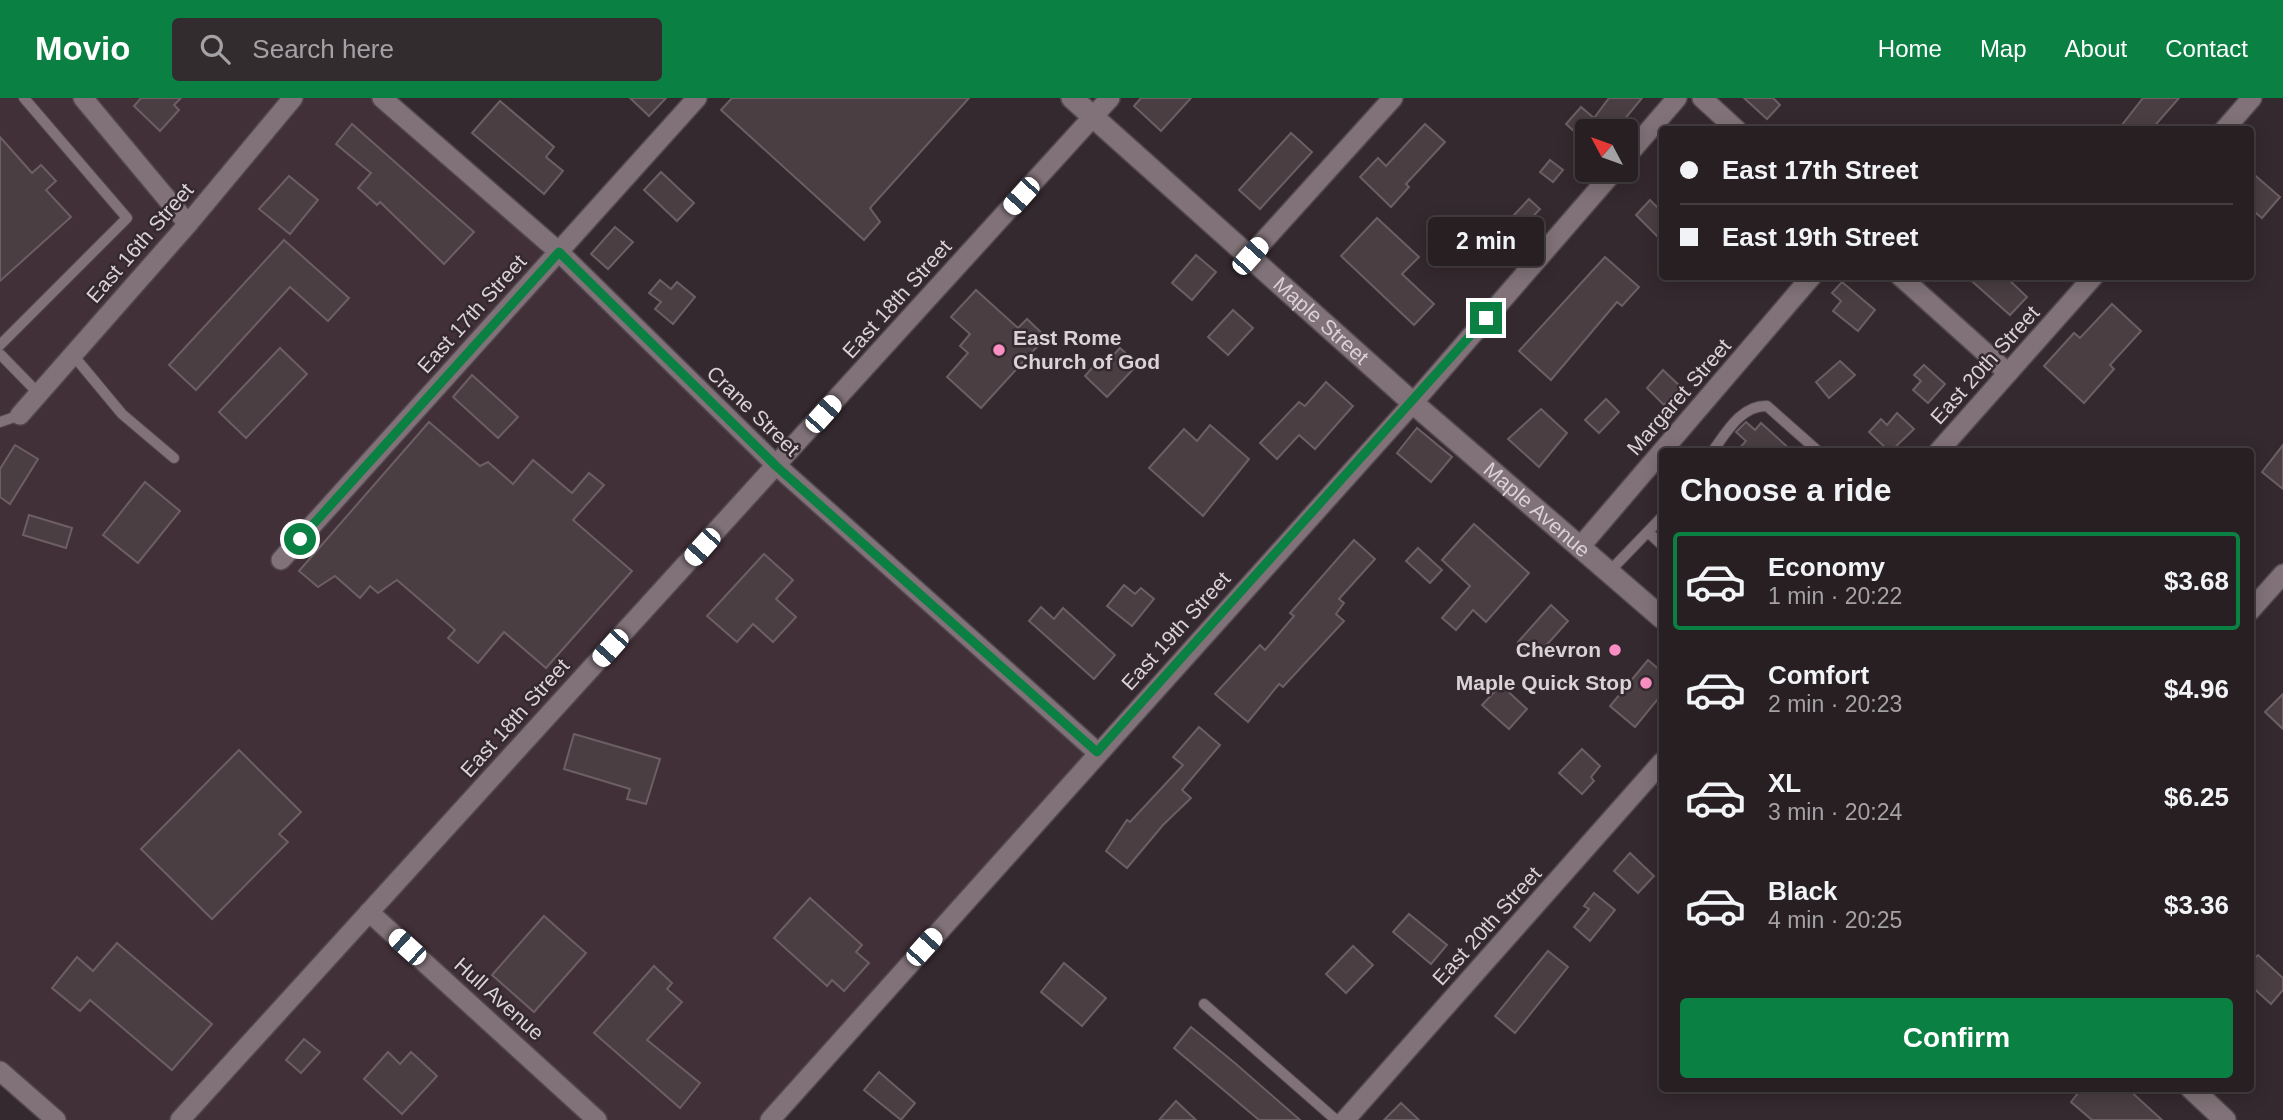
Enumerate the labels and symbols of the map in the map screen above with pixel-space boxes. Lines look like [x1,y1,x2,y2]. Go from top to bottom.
north arrow [1575,119,1638,182]
car [1000,173,1043,219]
street label: East 16th Street [82,178,198,307]
callout: 2 min [1428,216,1544,266]
car [1229,233,1272,279]
street label: East 18th Street [838,235,956,362]
street label: East 17th Street [413,250,531,377]
street label: Maple Street [1269,272,1373,369]
street label: East 20th Street [1926,301,2044,428]
route end [1470,302,1502,334]
place label: East Rome Church of God [1013,326,1160,373]
street label: Margaret Street [1622,334,1735,459]
marker: East Rome Church of God [991,342,1007,358]
street label: Crane Street [703,361,804,460]
car [802,391,845,437]
street label: Maple Avenue [1479,457,1595,562]
route start [284,523,316,555]
car [681,524,724,570]
street label: East 19th Street [1117,567,1235,694]
car [589,625,632,671]
place label: Chevron [1516,638,1601,661]
marker: Chevron [1607,642,1623,658]
street label: East 18th Street [456,654,574,781]
place label: Maple Quick Stop [1456,671,1632,694]
marker: Maple Quick Stop [1638,675,1654,691]
street label: East 20th Street [1428,862,1546,989]
car [903,924,946,970]
car [385,925,430,969]
street label: Hull Avenue [450,953,549,1045]

